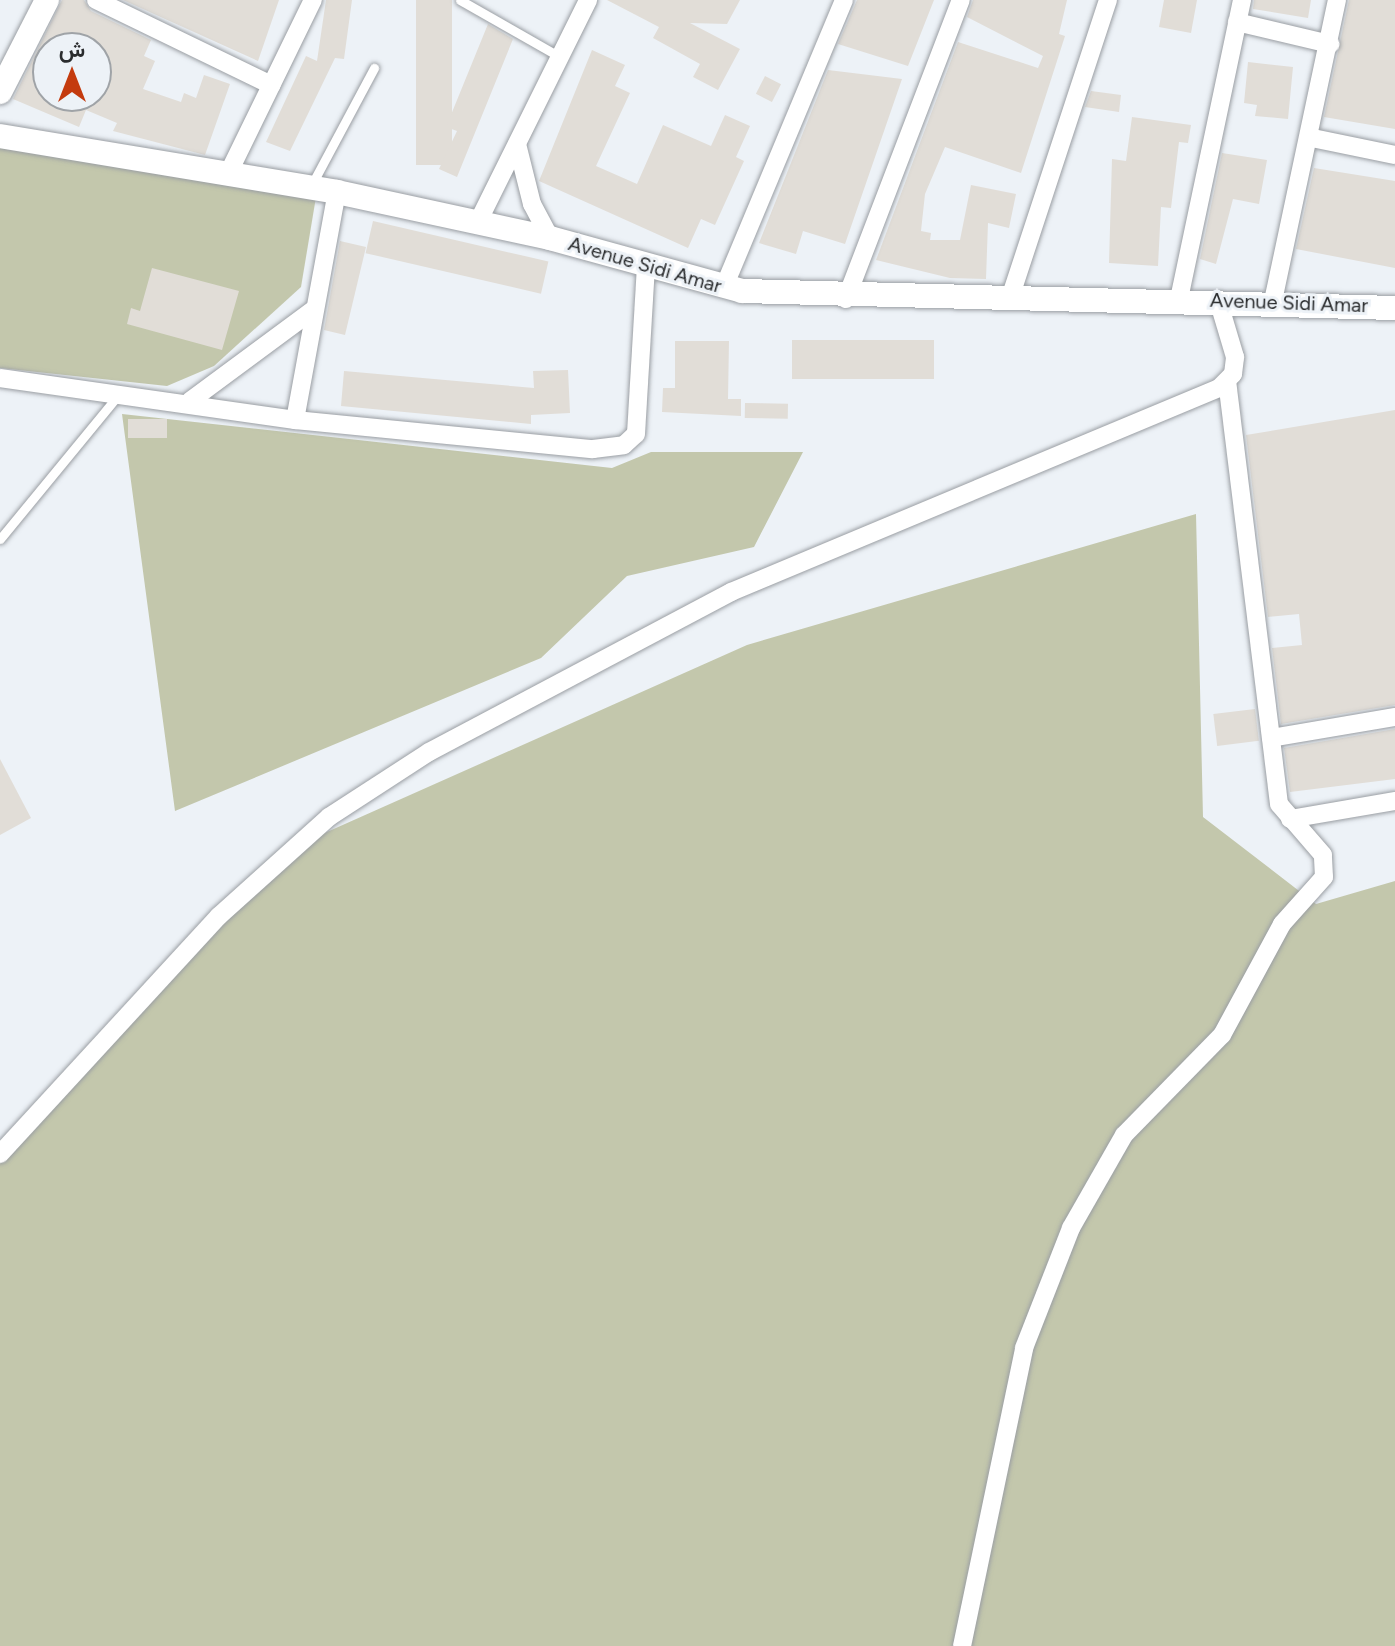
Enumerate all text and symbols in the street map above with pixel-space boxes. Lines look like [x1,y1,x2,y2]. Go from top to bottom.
north arrow [32,32,112,112]
text: ش [59,36,85,63]
street label: Avenue Sidi Amar [566,232,724,298]
street label: Avenue Sidi Amar [1209,288,1369,318]

